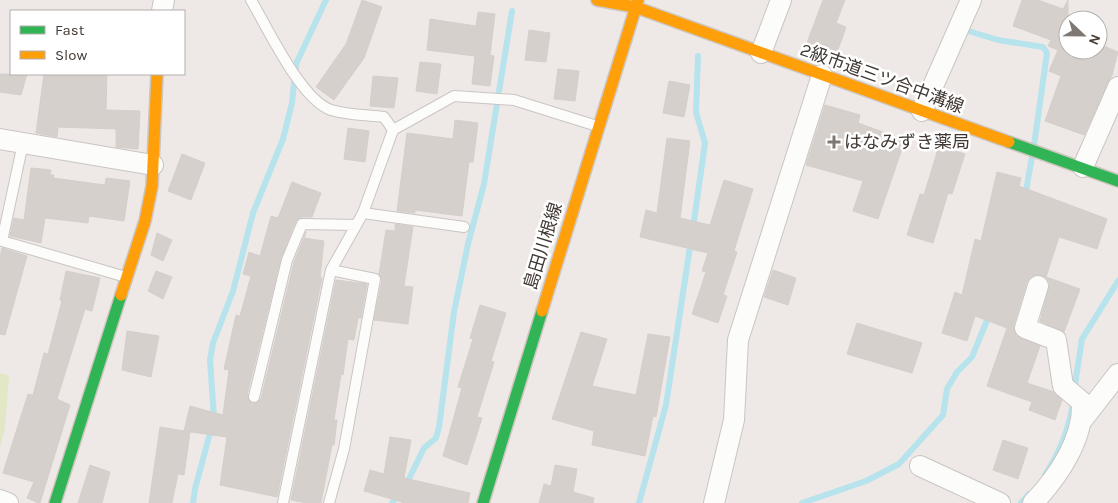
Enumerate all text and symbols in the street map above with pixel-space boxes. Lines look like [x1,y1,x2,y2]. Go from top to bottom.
legend [10,10,185,75]
north arrow [1058,10,1108,60]
text: Fast [55,21,85,39]
text: N [1085,32,1104,48]
street label: 2級市道三ツ合中溝線 [797,38,967,118]
text: Slow [55,46,87,64]
place label: はなみずき薬局 [844,131,970,153]
marker: はなみずき薬局 [828,136,840,148]
street label: 島田川根線 [519,200,567,292]

